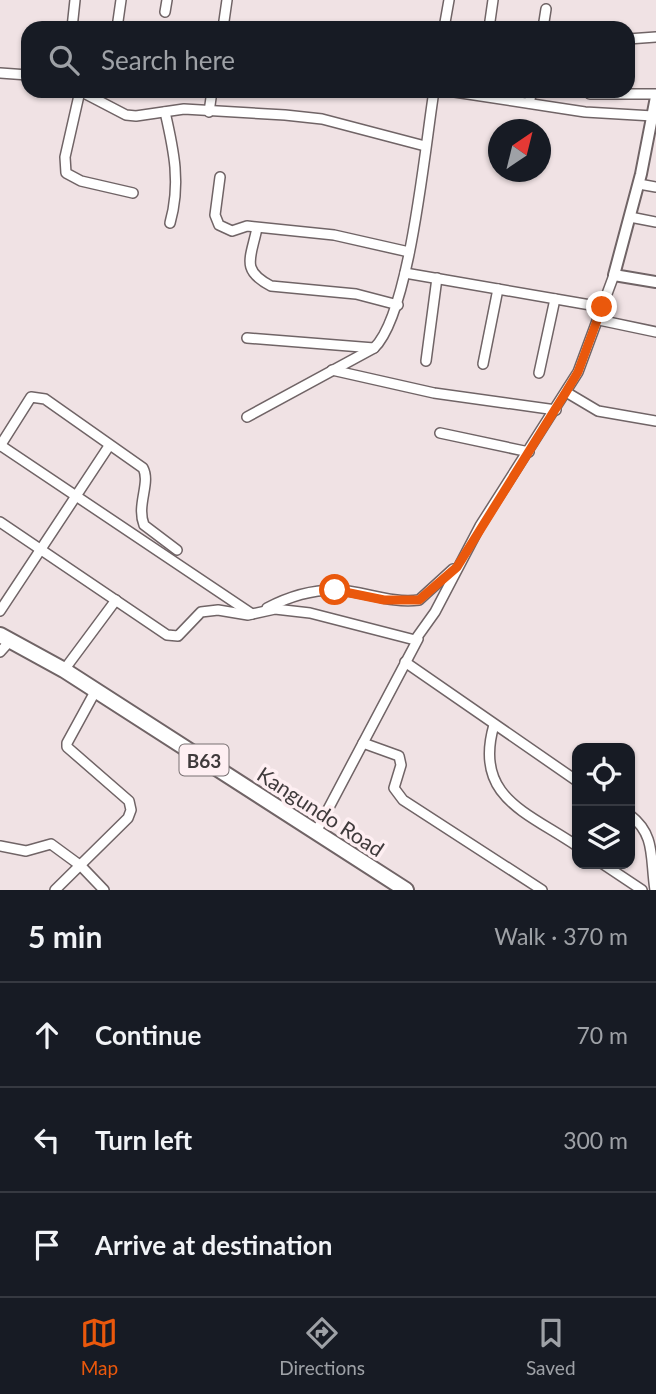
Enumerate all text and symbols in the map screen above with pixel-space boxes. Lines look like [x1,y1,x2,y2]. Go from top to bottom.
search box [21,21,635,98]
icon: search [45,41,83,79]
text: Search here [101,44,235,76]
north arrow [488,119,551,182]
route end [586,291,617,322]
route start [319,574,350,605]
map controls [572,743,635,869]
button: locate [572,743,635,806]
road number: B63 [180,744,228,776]
street label: Kangundo Road [253,761,389,861]
button: layers [572,806,635,869]
text: 5 min [28,918,102,954]
text: Walk · 370 m [494,922,628,950]
icon: ahead [28,1016,66,1054]
text: Continue [95,1019,201,1051]
text: 70 m [577,1021,628,1049]
icon: left [28,1121,66,1159]
text: Turn left [95,1124,192,1156]
text: 300 m [563,1126,628,1154]
icon: arrive [28,1226,66,1264]
text: Arrive at destination [95,1229,332,1261]
tab: Map [80,1314,118,1379]
tab: Directions [279,1314,365,1379]
tab: Saved [526,1314,576,1379]

